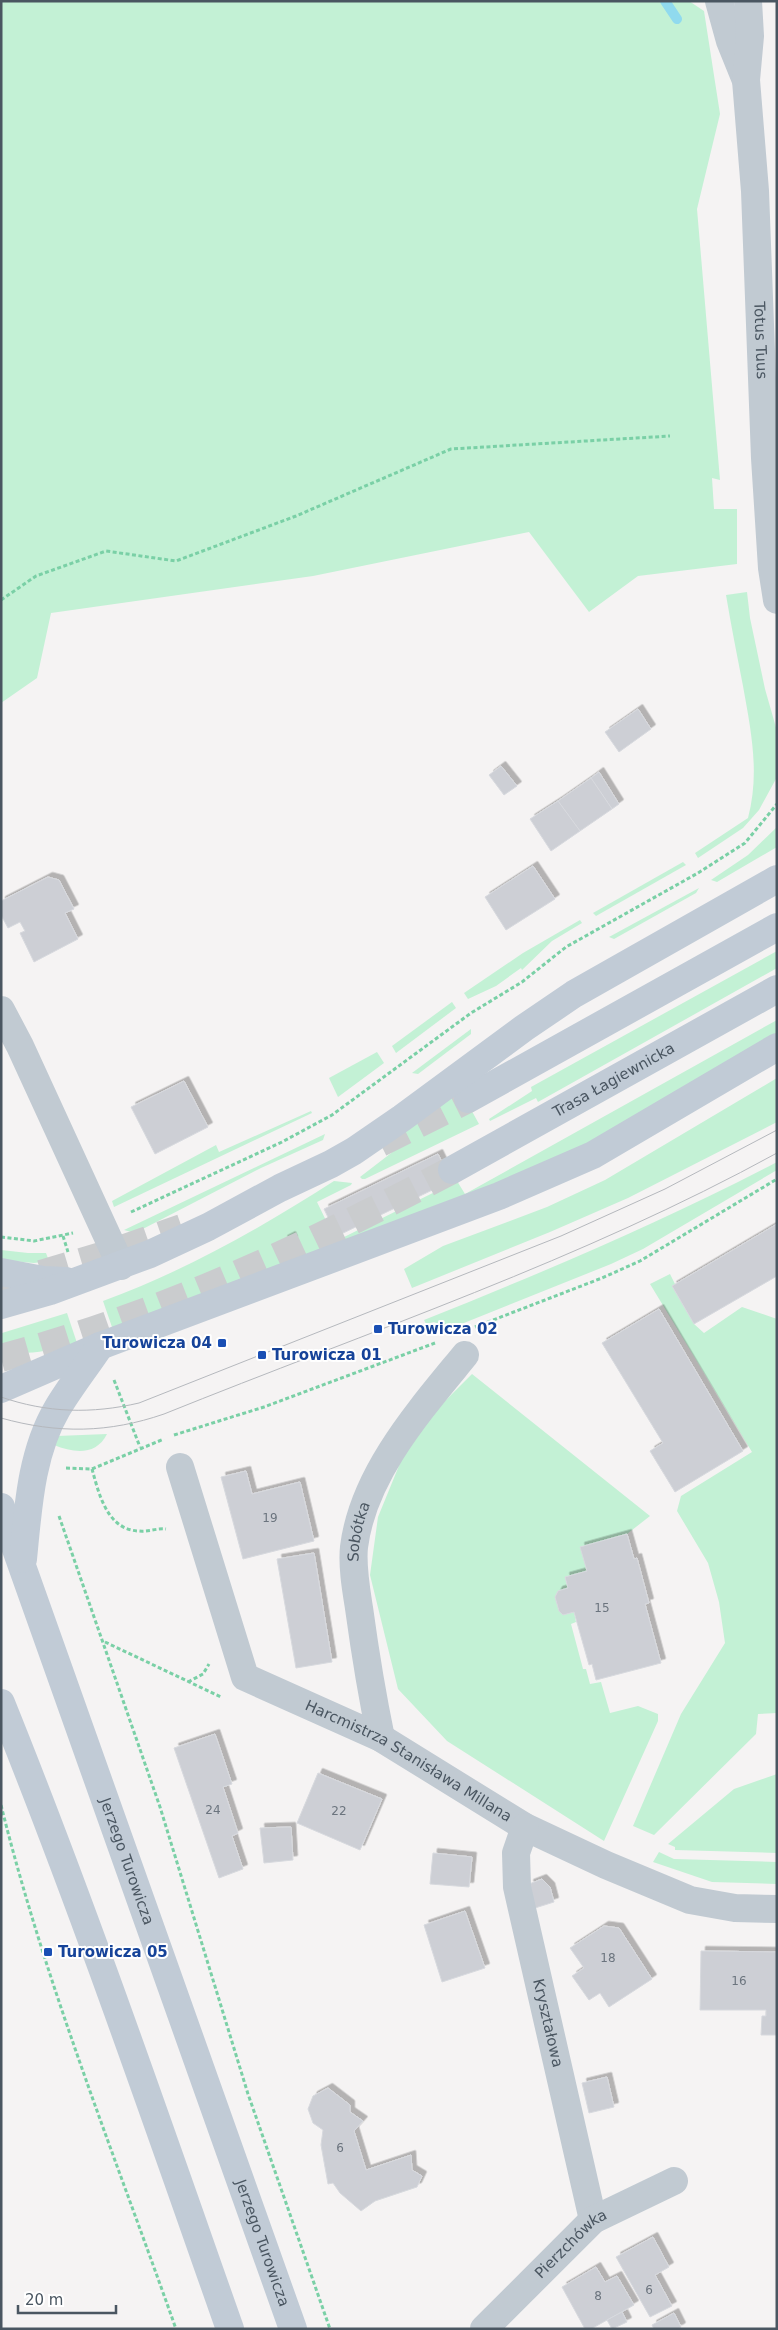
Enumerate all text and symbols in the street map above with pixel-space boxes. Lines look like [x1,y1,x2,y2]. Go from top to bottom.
street label: Totus Tuus [750,300,771,380]
street label: Trasa Łagiewnicka [549,1039,678,1122]
place label: Turowicza 02 [388,1320,498,1338]
marker: Turowicza 02 [372,1323,384,1335]
place label: Turowicza 04 [102,1334,212,1352]
marker: Turowicza 04 [216,1337,228,1349]
place label: Turowicza 01 [272,1346,382,1364]
marker: Turowicza 01 [256,1349,268,1361]
street label: Sobótka [344,1499,374,1562]
house number: 19 [262,1511,278,1525]
house number: 15 [594,1601,610,1615]
street label: Harcmistrza Stanisława Millana [302,1696,515,1826]
street label: Jerzego Turowicza [96,1794,158,1927]
house number: 24 [205,1803,221,1817]
house number: 22 [331,1804,347,1818]
place label: Turowicza 05 [58,1943,168,1961]
marker: Turowicza 05 [42,1946,54,1958]
house number: 18 [600,1951,616,1965]
house number: 16 [731,1974,747,1988]
street label: Kryształowa [529,1977,567,2069]
house number: 6 [336,2141,344,2155]
street label: Jerzego Turowicza [231,2176,293,2309]
street label: Pierzchówka [531,2206,610,2282]
scale bar [18,2282,115,2314]
house number: 6 [645,2283,653,2297]
house number: 8 [594,2289,602,2303]
text: 20 m [25,2291,63,2309]

